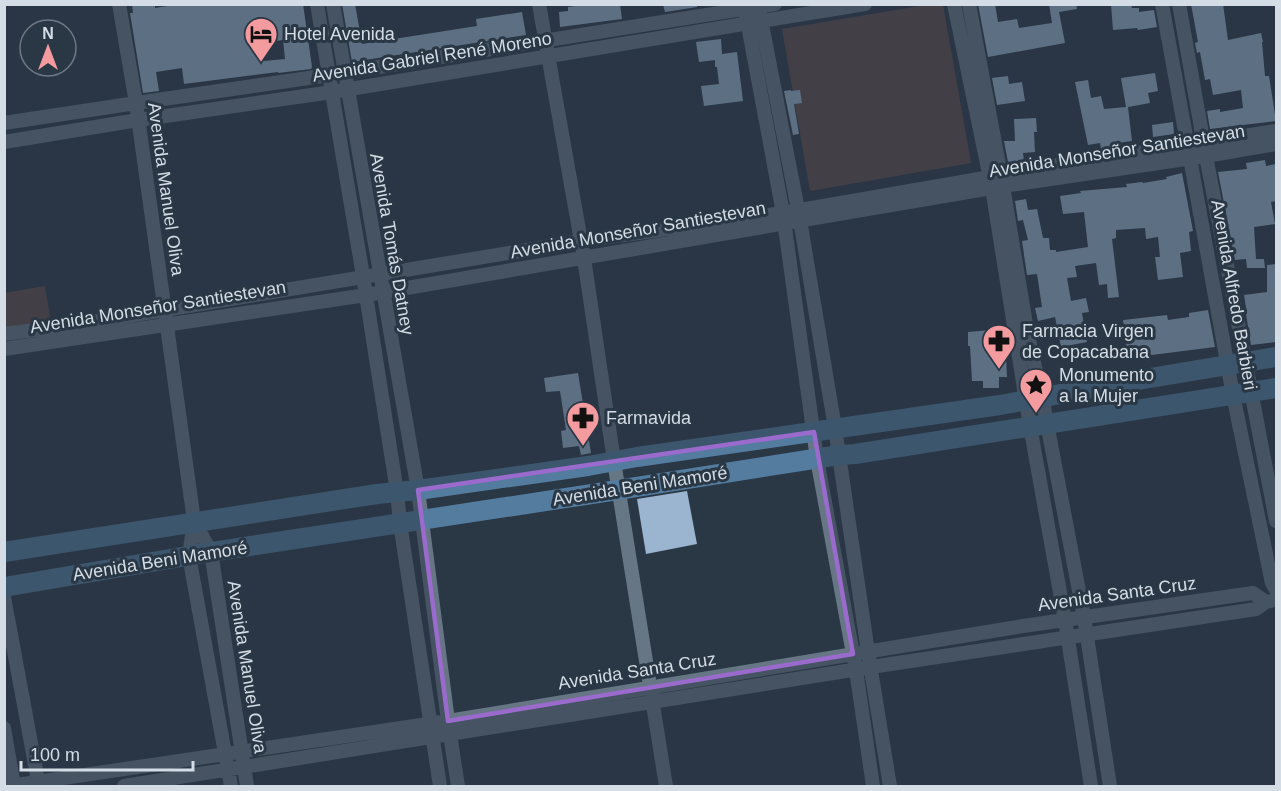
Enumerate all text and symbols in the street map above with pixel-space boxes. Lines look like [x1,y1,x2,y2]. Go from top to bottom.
hotel icon: Hotel Avenida [243,16,279,63]
north arrow [18,18,78,78]
place label: Hotel Avenida [284,24,396,44]
text: N [42,25,54,42]
street label: Avenida Gabriel René Moreno [311,28,553,86]
street label: Avenida Manuel Oliva [144,101,188,278]
street label: Avenida Monseñor Santiestevan [988,121,1246,181]
street label: Avenida Tomás Datney [366,151,418,337]
street label: Avenida Monseñor Santiestevan [509,198,767,262]
street label: Avenida Alfredo Barbieri [1207,198,1261,392]
street label: Avenida Monseñor Santiestevan [29,277,287,337]
place label: Farmacia Virgen de Copacabana [1022,321,1154,362]
pharmacy icon: Farmacia Virgen de Copacabana [981,323,1017,370]
place label: Monumento a la Mujer [1059,365,1154,406]
place icon: Monumento a la Mujer [1018,367,1054,414]
pharmacy icon: Farmavida [565,400,601,447]
place label: Farmavida [606,408,692,428]
street label: Avenida Beni Mamoré [551,462,729,510]
street label: Avenida Beni Mamoré [71,537,249,585]
street label: Avenida Santa Cruz [1036,573,1198,615]
street label: Avenida Manuel Oliva [223,579,271,756]
street label: Avenida Santa Cruz [557,649,717,693]
scale bar [21,734,194,772]
text: 100 m [30,745,80,765]

